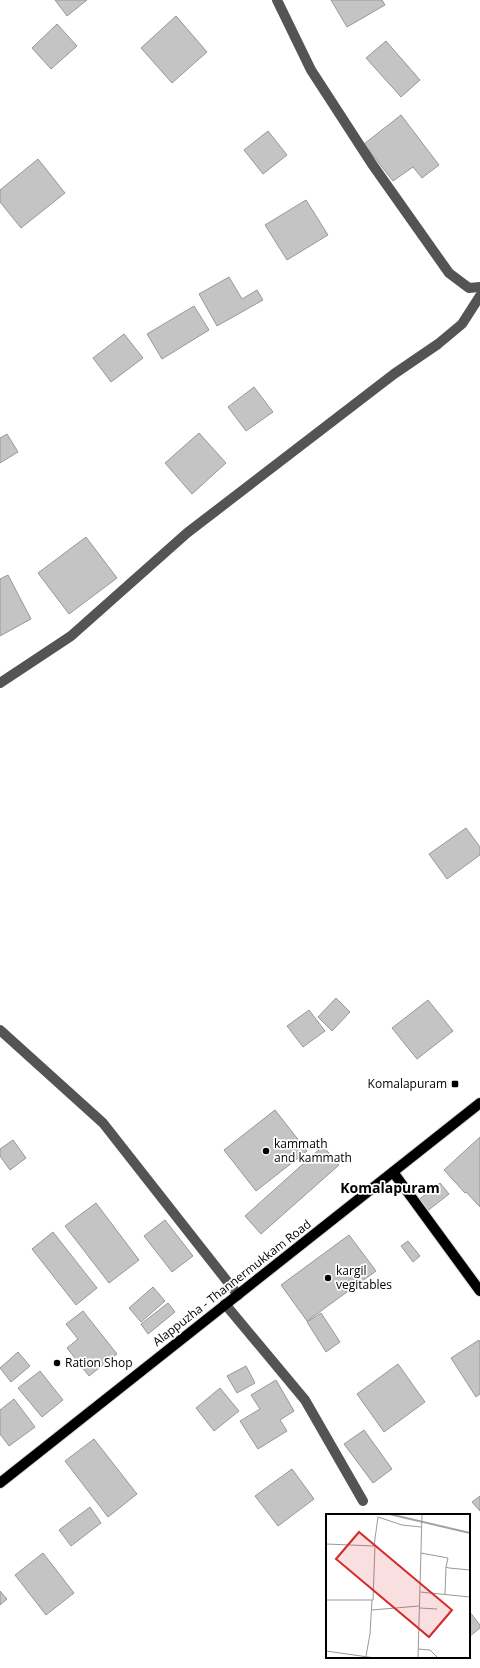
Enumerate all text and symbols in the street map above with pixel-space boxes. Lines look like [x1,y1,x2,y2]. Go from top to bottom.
place label: Komalapuram [368,1075,447,1092]
marker: Komalapuram [450,1079,460,1089]
place label: kammath and kammath [274,1135,352,1166]
marker: kammath and kammath [261,1146,271,1156]
district label: Komalapuram [340,1178,440,1197]
street label: Alappuzha - Thannermukkam Road [149,1215,314,1350]
place label: kargil vegitables [336,1262,392,1293]
marker: kargil vegitables [323,1273,333,1283]
place label: Ration Shop [65,1354,133,1371]
marker: Ration Shop [52,1358,62,1368]
inset map [326,1514,470,1658]

